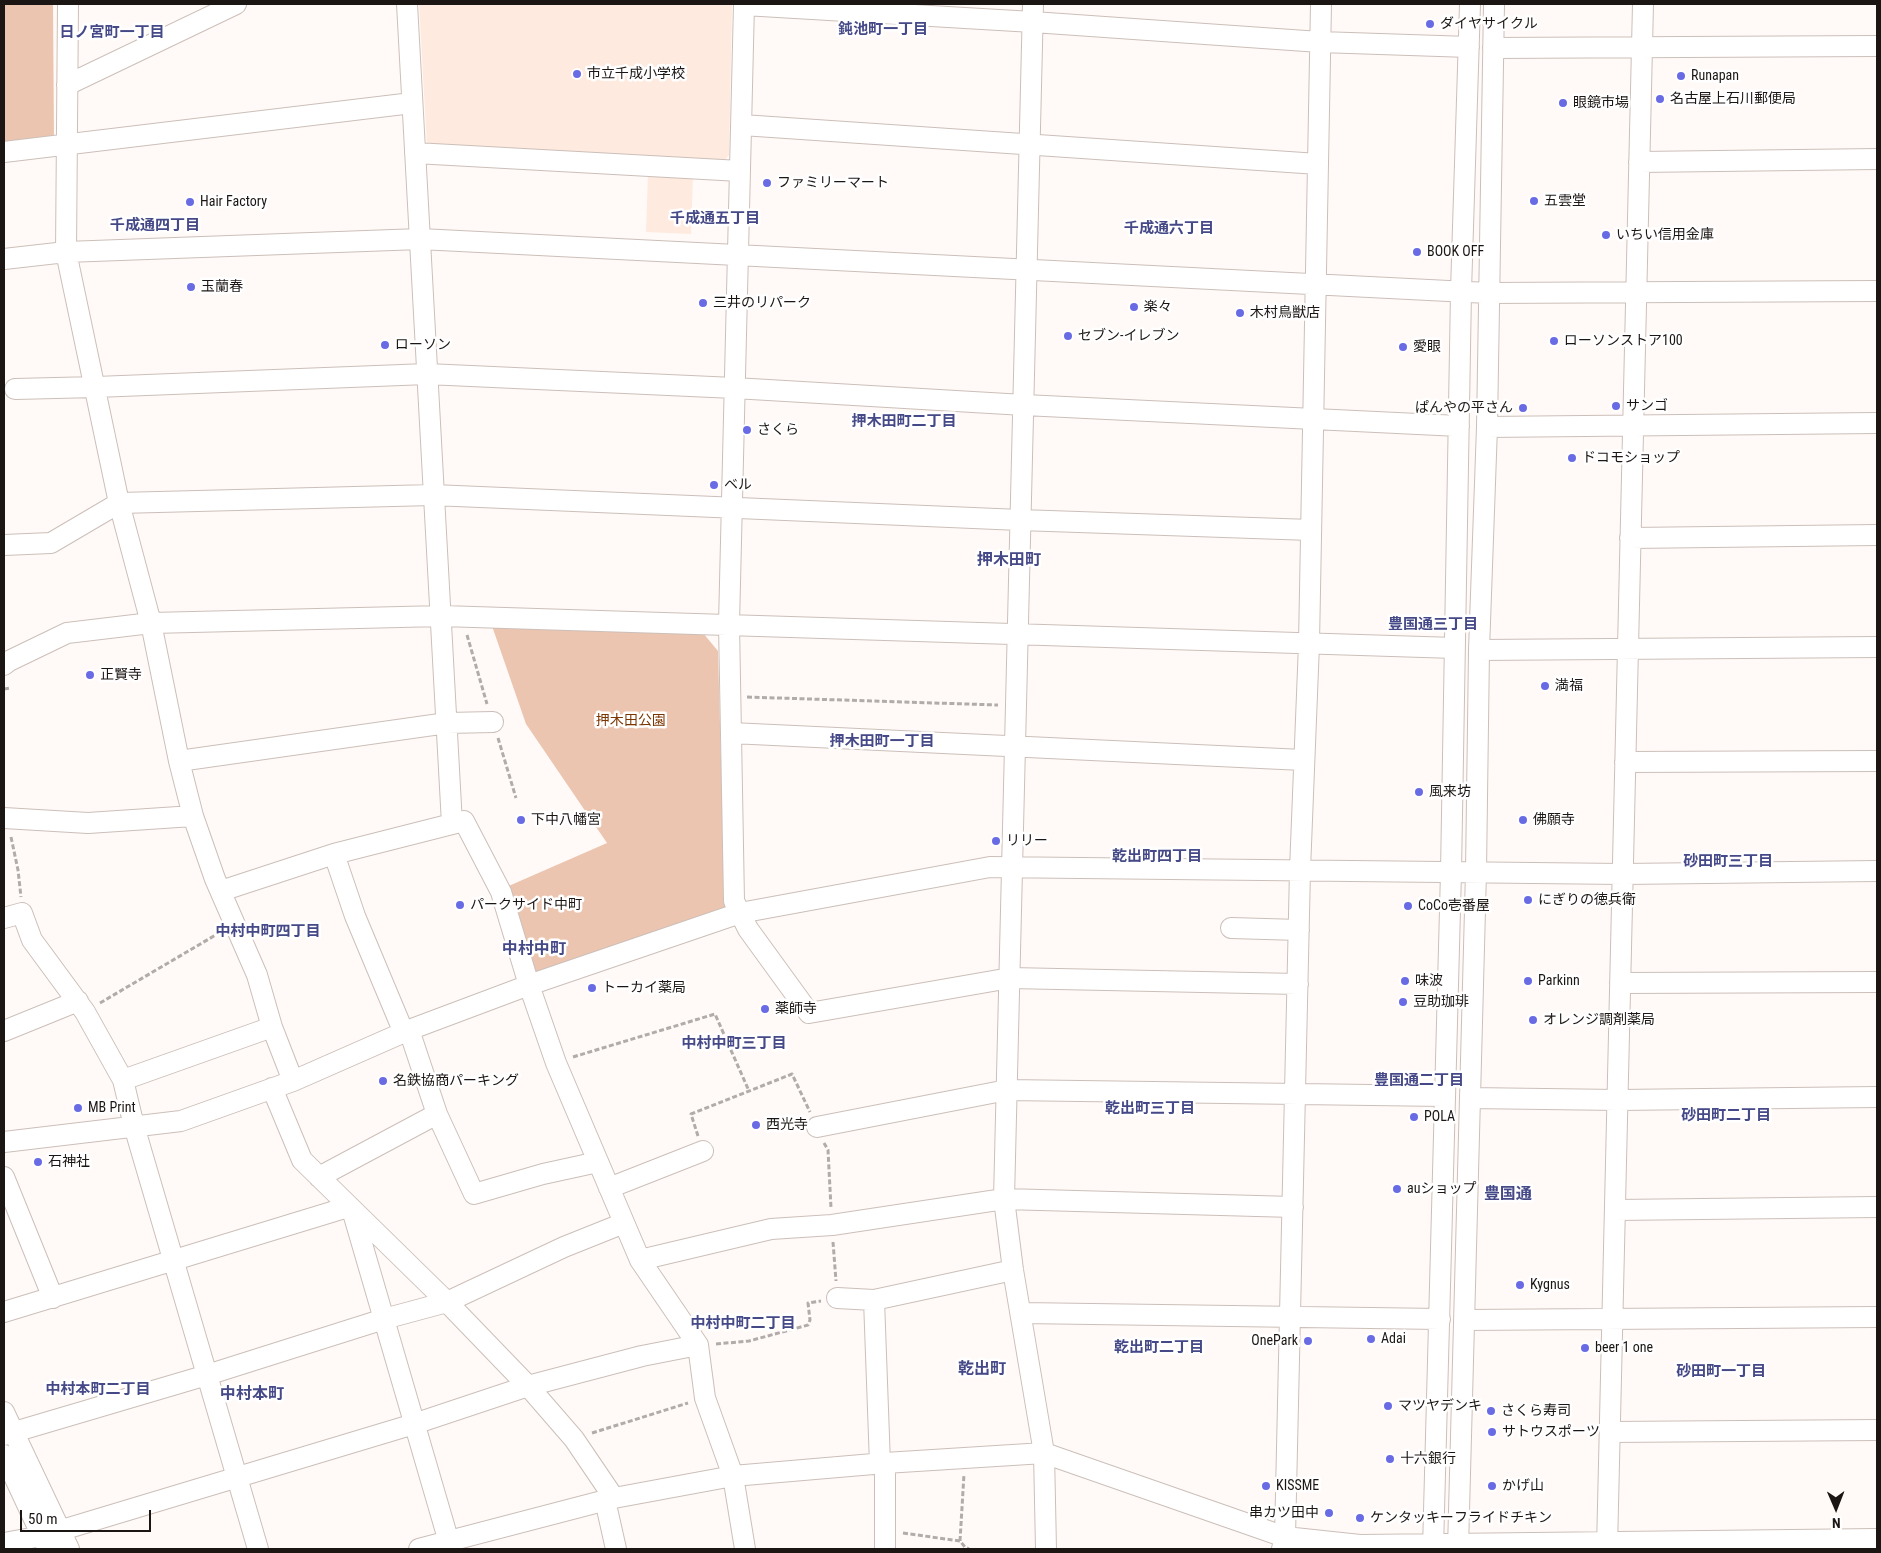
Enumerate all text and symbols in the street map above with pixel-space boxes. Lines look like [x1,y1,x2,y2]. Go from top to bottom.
place label: ダイヤサイクル [1440,16,1538,32]
marker: ダイヤサイクル [1424,18,1436,30]
district label: 鈍池町一丁目 [838,21,928,39]
district label: 日ノ宮町一丁目 [60,24,164,42]
place label: 市立千成小学校 [587,66,685,82]
marker: 市立千成小学校 [571,68,583,80]
place label: Runapan [1691,68,1739,84]
marker: Runapan [1675,70,1687,82]
place label: 名古屋上石川郵便局 [1670,91,1796,107]
marker: 名古屋上石川郵便局 [1654,93,1666,105]
place label: 眼鏡市場 [1573,95,1629,111]
marker: 眼鏡市場 [1557,97,1569,109]
place label: ファミリーマート [777,175,889,191]
marker: ファミリーマート [761,177,773,189]
place label: 五雲堂 [1544,193,1586,209]
place label: Hair Factory [200,194,267,210]
marker: 五雲堂 [1528,195,1540,207]
marker: Hair Factory [184,196,196,208]
district label: 千成通五丁目 [670,210,760,228]
district label: 千成通四丁目 [110,217,200,235]
district label: 千成通六丁目 [1124,220,1214,238]
place label: いちい信用金庫 [1616,227,1714,243]
marker: いちい信用金庫 [1600,229,1612,241]
place label: BOOK OFF [1427,244,1484,260]
marker: BOOK OFF [1411,246,1423,258]
place label: 玉蘭春 [201,279,243,295]
marker: 玉蘭春 [185,281,197,293]
place label: 三井のリパーク [713,295,811,311]
marker: 三井のリパーク [697,297,709,309]
place label: 楽々 [1144,299,1172,315]
marker: 楽々 [1128,301,1140,313]
place label: 木村鳥獣店 [1250,305,1320,321]
marker: 木村鳥獣店 [1234,307,1246,319]
place label: セブン-イレブン [1078,328,1179,344]
marker: セブン-イレブン [1062,330,1074,342]
place label: ローソンストア100 [1564,333,1683,349]
marker: ローソンストア100 [1548,335,1560,347]
place label: ローソン [395,337,451,353]
marker: ローソン [379,339,391,351]
place label: 愛眼 [1413,339,1441,355]
marker: 愛眼 [1397,341,1409,353]
place label: サンゴ [1626,398,1668,414]
place label: ぱんやの平さん [1415,400,1513,416]
marker: サンゴ [1610,400,1622,412]
marker: ぱんやの平さん [1517,402,1529,414]
district label: 押木田町二丁目 [852,413,956,431]
place label: さくら [757,422,799,438]
marker: さくら [741,424,753,436]
place label: ドコモショップ [1582,450,1680,466]
marker: ドコモショップ [1566,452,1578,464]
place label: ベル [724,477,752,493]
marker: ベル [708,479,720,491]
district label: 押木田町 [977,551,1041,571]
district label: 豊国通三丁目 [1388,616,1478,634]
place label: 正賢寺 [100,667,142,683]
marker: 正賢寺 [84,669,96,681]
place label: 満福 [1555,678,1583,694]
marker: 満福 [1539,680,1551,692]
park label: 押木田公園 [596,713,666,729]
district label: 押木田町一丁目 [830,733,934,751]
place label: 風来坊 [1429,784,1471,800]
marker: 風来坊 [1413,786,1425,798]
place label: 下中八幡宮 [531,812,601,828]
place label: 佛願寺 [1533,812,1575,828]
marker: 下中八幡宮 [515,814,527,826]
marker: 佛願寺 [1517,814,1529,826]
place label: リリー [1006,833,1048,849]
marker: リリー [990,835,1002,847]
district label: 乾出町四丁目 [1112,848,1202,866]
district label: 砂田町三丁目 [1683,853,1773,871]
place label: にぎりの徳兵衛 [1538,892,1636,908]
marker: にぎりの徳兵衛 [1522,894,1534,906]
place label: パークサイド中町 [470,897,582,913]
place label: CoCo壱番屋 [1418,898,1490,914]
marker: パークサイド中町 [454,899,466,911]
marker: CoCo壱番屋 [1402,900,1414,912]
district label: 中村中町四丁目 [216,923,320,941]
district label: 中村中町 [502,940,566,960]
place label: 味波 [1415,973,1443,989]
place label: Parkinn [1538,973,1580,989]
marker: 味波 [1399,975,1411,987]
marker: Parkinn [1522,975,1534,987]
place label: トーカイ薬局 [602,980,686,996]
marker: トーカイ薬局 [586,982,598,994]
place label: 豆助珈琲 [1413,994,1469,1010]
marker: 豆助珈琲 [1397,996,1409,1008]
place label: 薬師寺 [775,1001,817,1017]
marker: 薬師寺 [759,1003,771,1015]
place label: オレンジ調剤薬局 [1543,1012,1655,1028]
marker: オレンジ調剤薬局 [1527,1014,1539,1026]
district label: 中村中町三丁目 [682,1035,786,1053]
district label: 豊国通二丁目 [1374,1072,1464,1090]
place label: 名鉄協商パーキング [393,1073,519,1089]
marker: 名鉄協商パーキング [377,1075,389,1087]
place label: MB Print [88,1100,136,1116]
district label: 乾出町三丁目 [1105,1100,1195,1118]
marker: MB Print [72,1102,84,1114]
district label: 砂田町二丁目 [1681,1107,1771,1125]
place label: POLA [1424,1109,1455,1125]
marker: POLA [1408,1111,1420,1123]
place label: 西光寺 [766,1117,808,1133]
marker: 西光寺 [750,1119,762,1131]
place label: 石神社 [48,1154,90,1170]
marker: 石神社 [32,1156,44,1168]
place label: auショップ [1407,1181,1476,1197]
marker: auショップ [1391,1183,1403,1195]
district label: 豊国通 [1484,1185,1532,1205]
place label: Kygnus [1530,1277,1570,1293]
marker: Kygnus [1514,1279,1526,1291]
district label: 中村中町二丁目 [691,1315,795,1333]
place label: Adai [1381,1331,1406,1347]
place label: OnePark [1251,1333,1298,1349]
marker: Adai [1365,1333,1377,1345]
marker: OnePark [1302,1335,1314,1347]
district label: 乾出町二丁目 [1114,1339,1204,1357]
place label: beer 1 one [1595,1340,1653,1356]
marker: beer 1 one [1579,1342,1591,1354]
district label: 乾出町 [958,1360,1006,1380]
district label: 砂田町一丁目 [1676,1363,1766,1381]
district label: 中村本町二丁目 [46,1381,150,1399]
district label: 中村本町 [220,1385,284,1405]
place label: マツヤデンキ [1398,1398,1482,1414]
marker: マツヤデンキ [1382,1400,1394,1412]
place label: さくら寿司 [1501,1403,1571,1419]
marker: さくら寿司 [1485,1405,1497,1417]
place label: サトウスポーツ [1502,1424,1600,1440]
marker: サトウスポーツ [1486,1426,1498,1438]
place label: 十六銀行 [1400,1451,1456,1467]
marker: 十六銀行 [1384,1453,1396,1465]
place label: KISSME [1276,1478,1319,1494]
place label: かげ山 [1502,1478,1544,1494]
marker: KISSME [1260,1480,1272,1492]
marker: かげ山 [1486,1480,1498,1492]
north arrow [1811,1483,1861,1533]
scale bar [22,1500,154,1532]
place label: 串カツ田中 [1249,1505,1319,1521]
marker: 串カツ田中 [1323,1507,1335,1519]
text: 50 m [28,1510,58,1528]
place label: ケンタッキーフライドチキン [1370,1510,1552,1526]
marker: ケンタッキーフライドチキン [1354,1512,1366,1524]
text: N [1832,1515,1841,1531]

